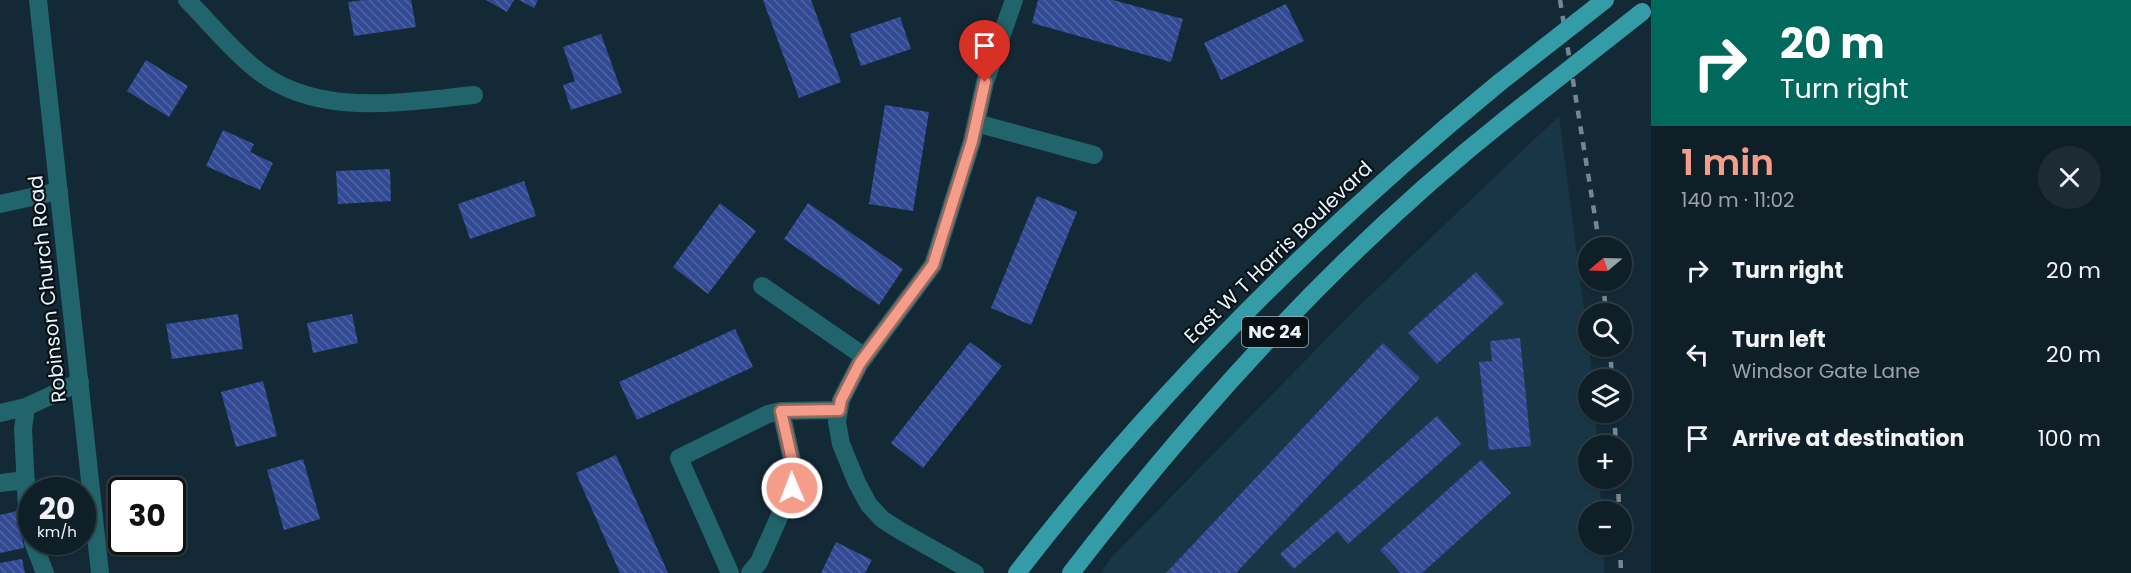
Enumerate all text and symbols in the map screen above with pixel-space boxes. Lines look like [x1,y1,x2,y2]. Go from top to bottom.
text: 20 m [1780,14,1885,73]
pin [959,20,1010,82]
icon: right [1681,24,1759,102]
icon: arrive [968,29,1001,62]
text: Turn right [1780,70,1909,107]
text: 1 min [1681,137,1774,188]
button: close [2038,146,2101,209]
street label: East W T Harris Boulevard [1178,154,1378,350]
street label: Robinson Church Road [21,174,73,404]
text: 140 m · 11:02 [1681,186,1795,214]
north arrow [1578,237,1632,291]
map controls [1578,237,1632,555]
icon: right [1681,254,1714,287]
text: Turn right [1732,255,1843,286]
text: 20 m [2046,255,2101,286]
button: search [1578,303,1632,357]
road number: NC 24 [1242,317,1308,347]
text: Turn left [1732,324,1826,355]
icon: left [1681,338,1714,371]
text: 20 m [2046,339,2101,370]
text: Windsor Gate Lane [1732,357,1920,385]
button: layers [1578,369,1632,423]
icon: arrive [1681,422,1714,455]
text: Arrive at destination [1732,423,1964,454]
text: 100 m [2038,423,2101,454]
button: + [1578,435,1632,489]
position arrow [760,456,824,520]
speed limit sign: 30 [108,477,186,555]
text: 20 [39,487,75,530]
button: − [1578,501,1632,555]
text: km/h [37,521,77,542]

